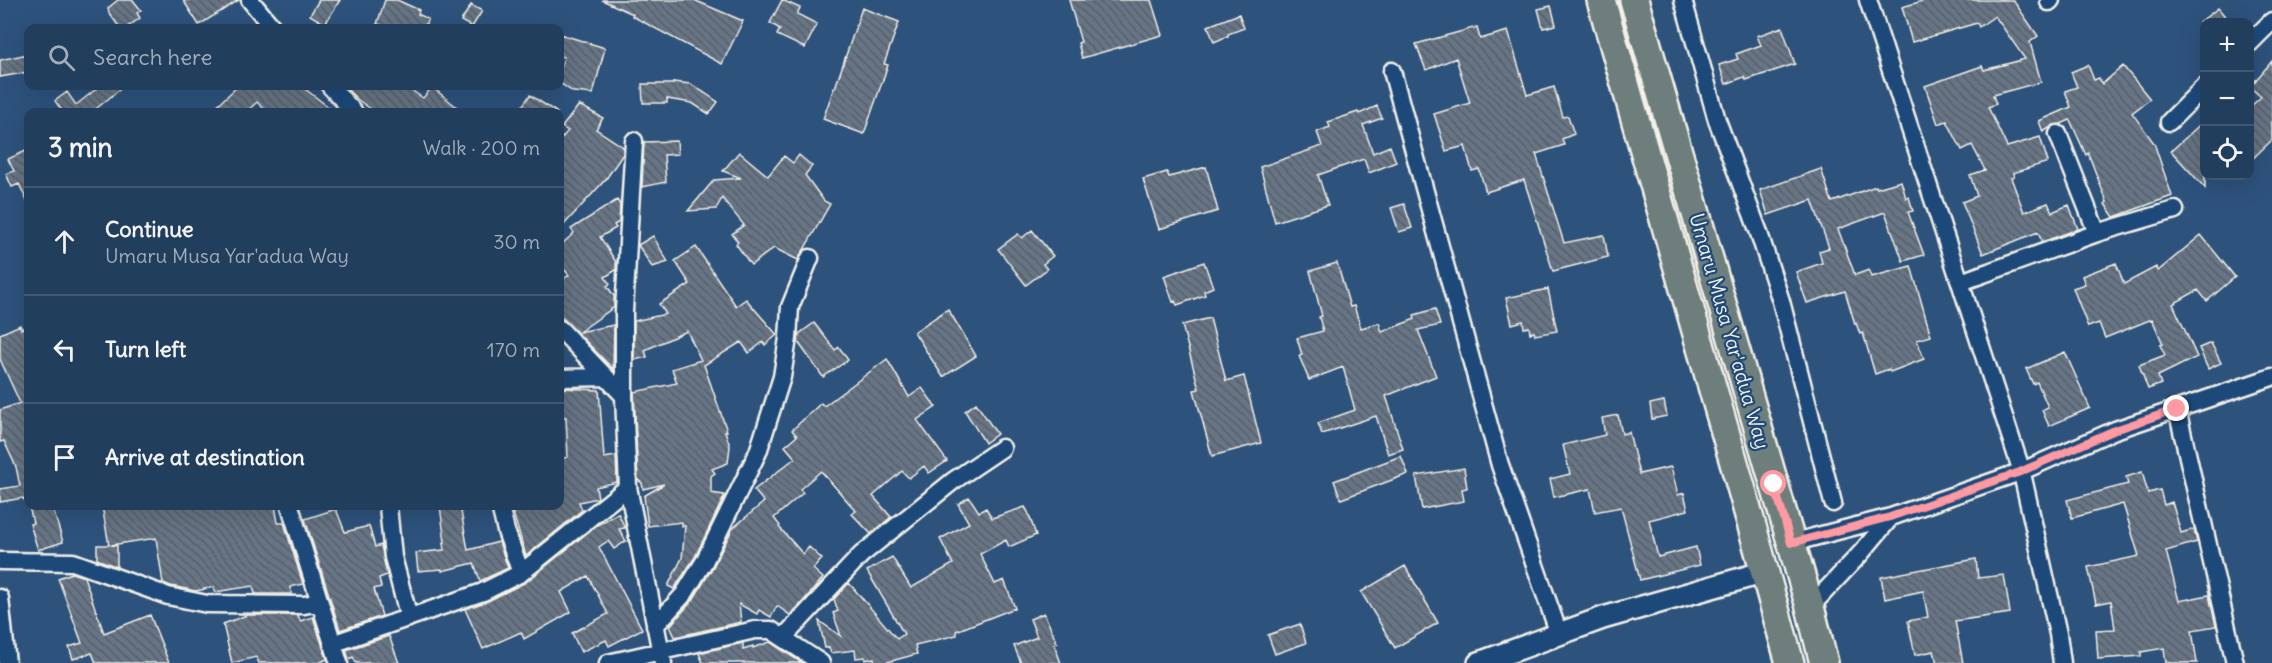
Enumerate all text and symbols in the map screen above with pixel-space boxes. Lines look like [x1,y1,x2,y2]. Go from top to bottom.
map controls [2200,18,2254,180]
button: + [2200,18,2254,72]
search box [24,24,564,90]
icon: search [45,41,78,74]
text: Search here [93,43,212,71]
button: − [2200,72,2254,126]
button: locate [2200,126,2254,180]
text: 3 min [48,131,113,164]
text: Walk · 200 m [423,135,540,160]
street label: Umaru Musa Yar'adua Way [1684,210,1776,452]
text: Continue [105,215,194,243]
icon: ahead [48,225,81,258]
text: 30 m [493,229,540,254]
text: Umaru Musa Yar'adua Way [105,243,349,268]
icon: left [48,333,81,366]
text: Turn left [105,335,186,363]
text: 170 m [487,337,540,362]
route end [2163,395,2189,421]
icon: arrive [48,441,81,474]
text: Arrive at destination [105,443,305,471]
route start [1760,470,1786,496]

